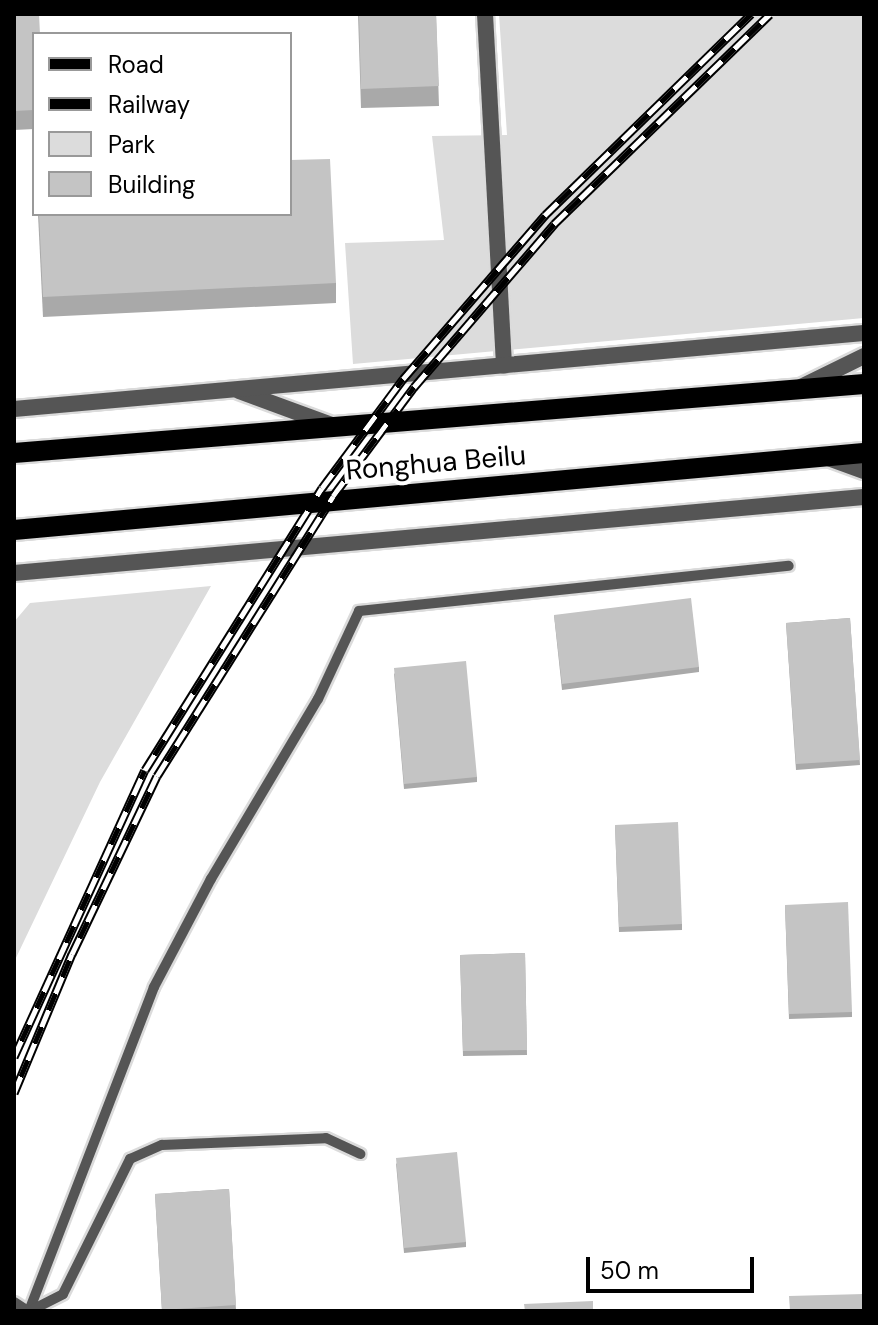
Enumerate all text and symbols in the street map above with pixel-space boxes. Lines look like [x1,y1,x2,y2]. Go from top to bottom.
legend [32,32,292,216]
text: Road [108,49,164,80]
text: Railway [108,89,190,120]
text: Park [108,129,155,160]
text: Building [108,169,195,200]
street label: Ronghua Beilu [345,438,527,488]
scale bar [590,1241,758,1291]
text: 50 m [600,1255,659,1286]

